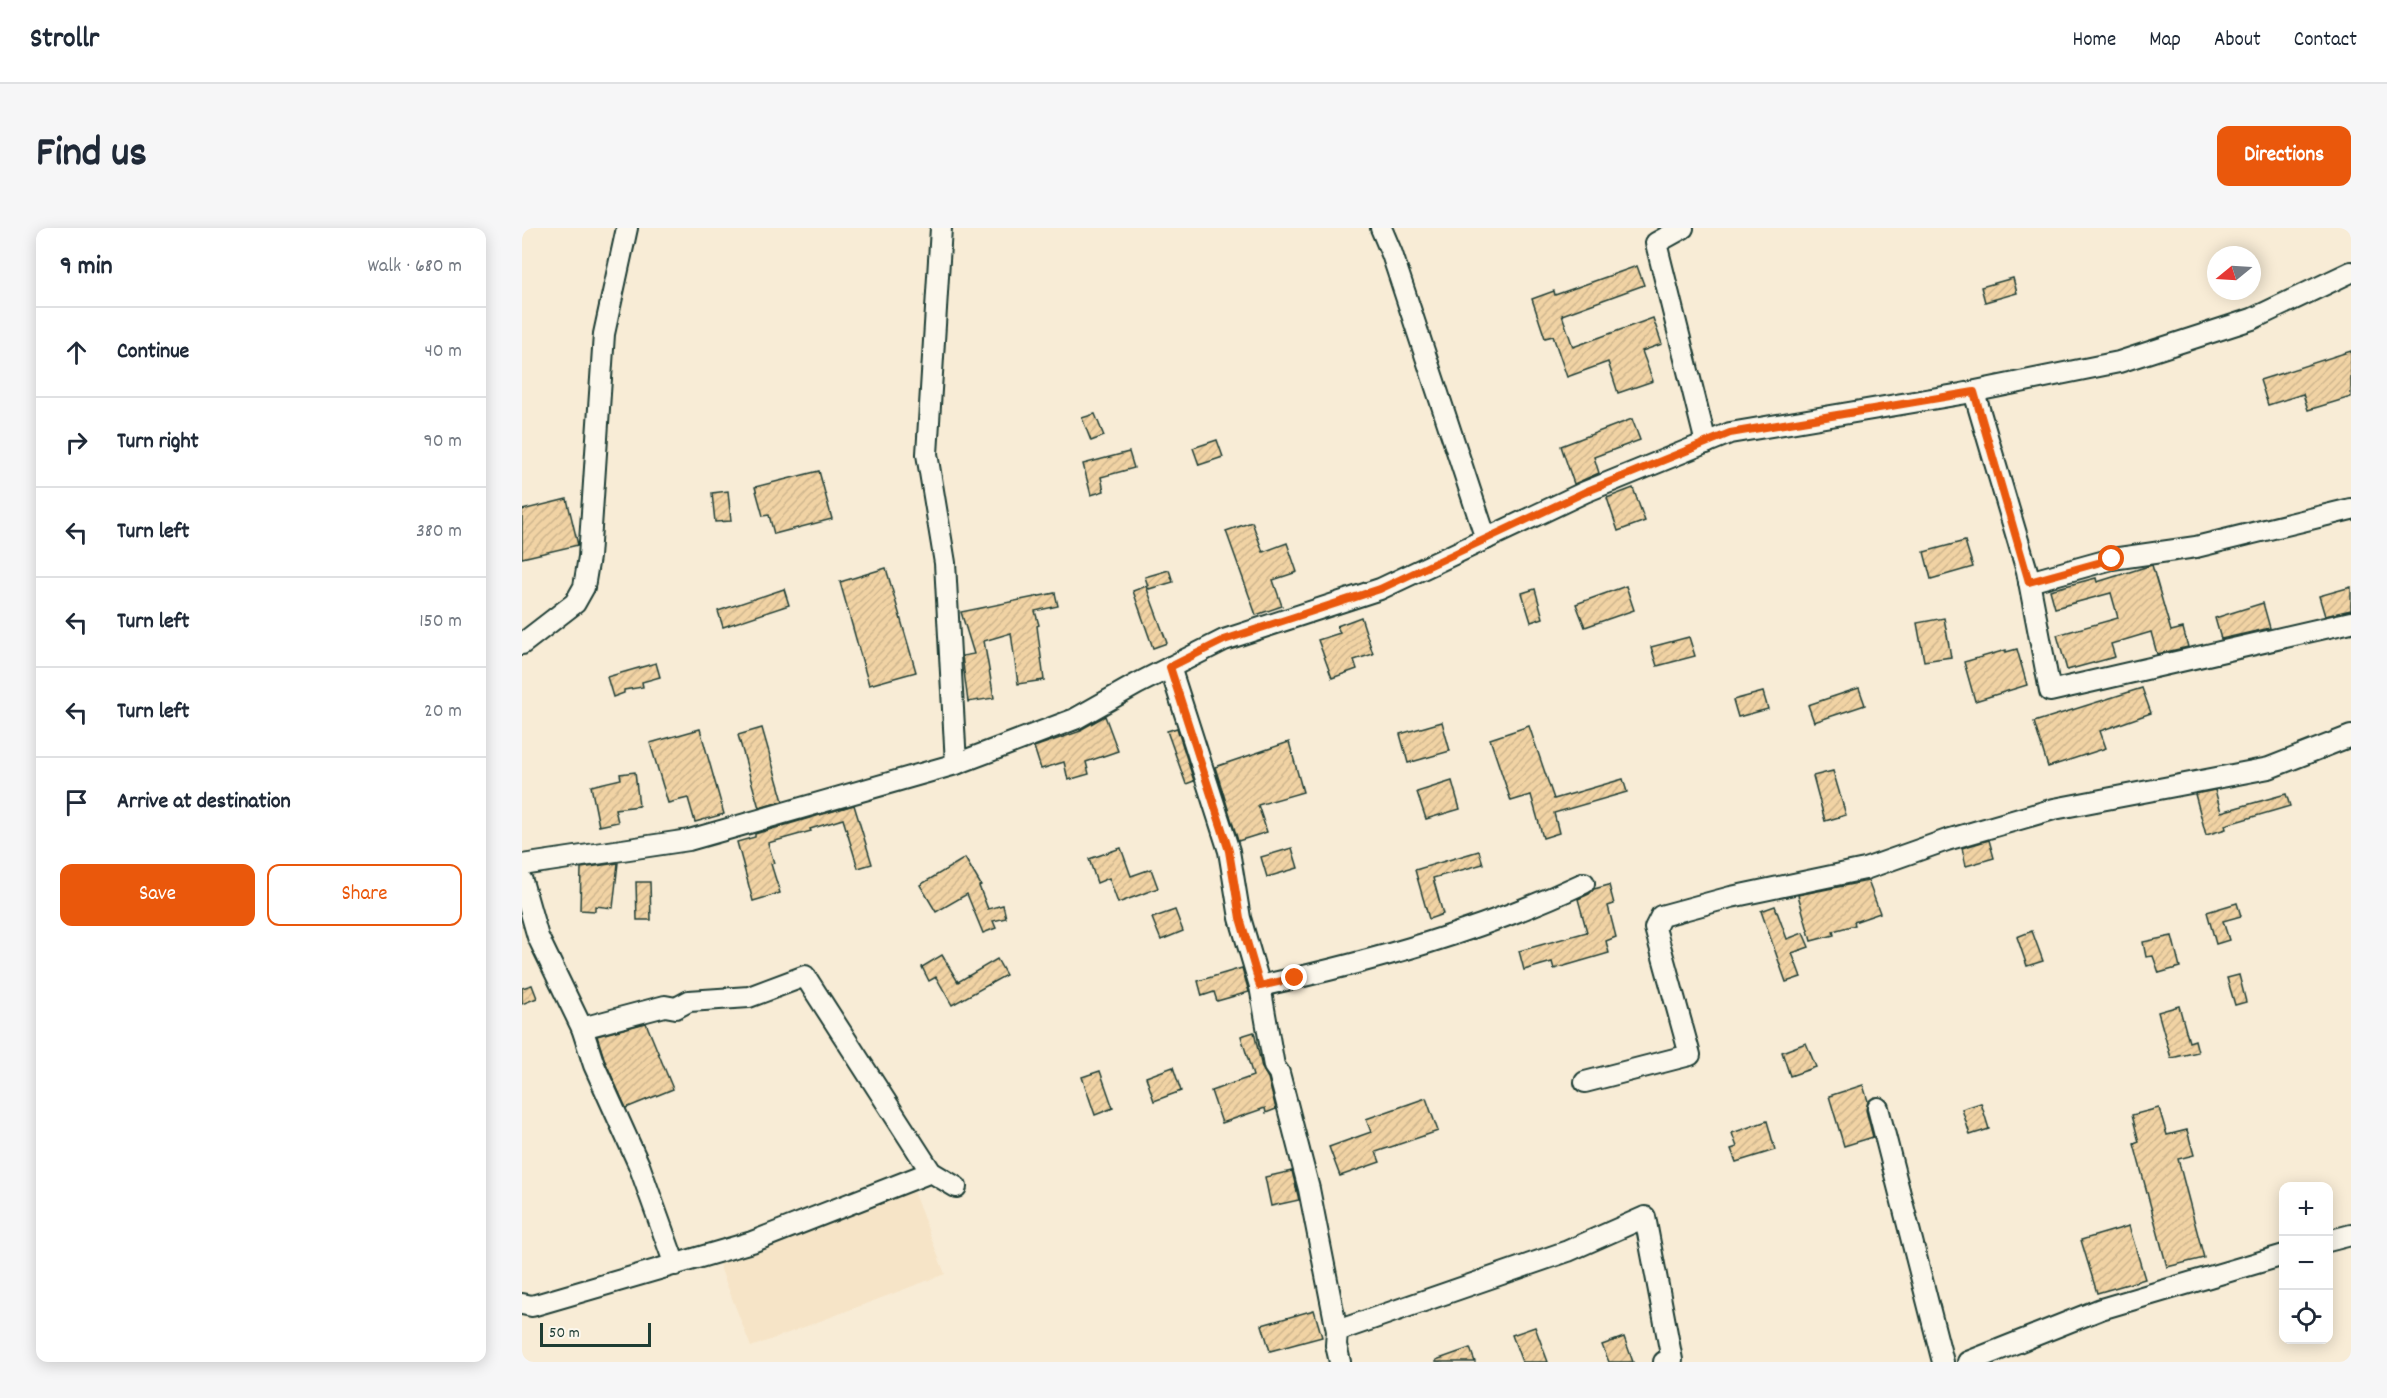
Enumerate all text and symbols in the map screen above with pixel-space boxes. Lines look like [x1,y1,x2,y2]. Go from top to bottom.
text: Strollr [30,21,99,61]
text: Home [2072,26,2116,56]
text: Map [2149,26,2181,56]
text: About [2214,26,2261,56]
text: Contact [2294,26,2357,56]
text: Find us [36,126,147,186]
button: Directions [2217,126,2351,186]
north arrow [2207,246,2261,300]
text: 9 min [60,249,113,286]
text: Walk · 680 m [367,253,462,281]
icon: ahead [60,336,93,369]
text: Continue [117,337,189,368]
text: 40 m [424,338,462,366]
icon: right [60,426,93,459]
text: Turn right [117,427,199,458]
text: 90 m [424,428,462,456]
icon: left [60,516,93,549]
text: Turn left [117,517,189,548]
text: 380 m [416,518,462,546]
route start [2098,545,2124,571]
icon: left [60,606,93,639]
text: Turn left [117,607,189,638]
text: 150 m [419,608,462,636]
icon: left [60,696,93,729]
text: Turn left [117,697,189,728]
text: 20 m [424,698,462,726]
icon: arrive [60,786,93,819]
text: Arrive at destination [117,787,291,818]
button: Save [60,864,255,926]
button: Share [267,864,462,926]
route end [1281,964,1307,990]
map controls [2279,1182,2333,1344]
button: + [2279,1182,2333,1236]
button: − [2279,1236,2333,1290]
button: locate [2279,1290,2333,1344]
scale bar [540,1320,651,1348]
text: 50 m [549,1322,580,1345]

